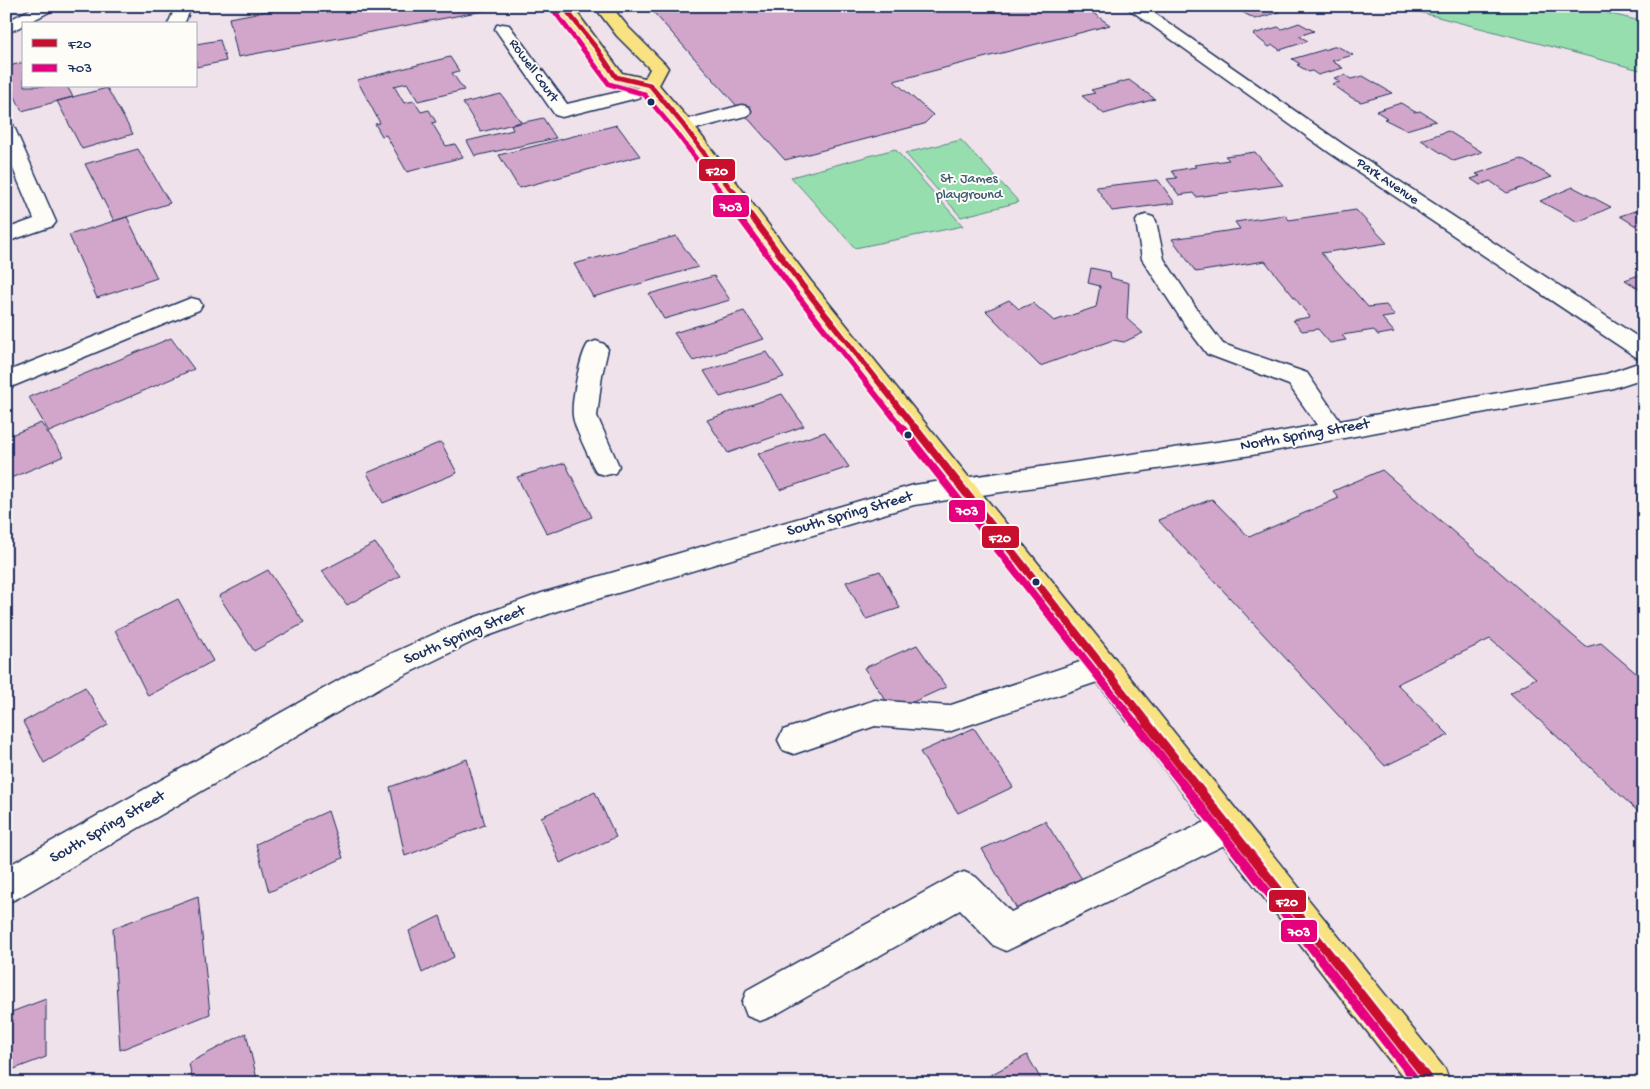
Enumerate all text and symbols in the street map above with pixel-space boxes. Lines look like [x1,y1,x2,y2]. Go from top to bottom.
legend [22,22,198,88]
text: F20 [67,36,92,54]
street label: Rowell Court [504,36,562,107]
text: 703 [67,60,92,78]
unlabelled marker [646,97,656,107]
street label: Park Avenue [1352,154,1422,210]
line badge: F20 [698,158,736,182]
text: F20 [705,164,728,181]
park label: St. James playground [935,171,1004,204]
line badge: 703 [712,194,750,218]
text: 703 [719,200,742,217]
street label: North Spring Street [1239,415,1373,457]
unlabelled marker [903,430,913,440]
street label: South Spring Street [785,488,916,542]
line badge: 703 [948,499,986,523]
text: 703 [955,504,978,521]
line badge: F20 [981,525,1020,549]
text: F20 [988,531,1011,548]
unlabelled marker [1031,577,1041,587]
street label: South Spring Street [402,601,530,670]
street label: South Spring Street [47,787,170,869]
line badge: F20 [1268,889,1307,913]
text: F20 [1275,895,1298,912]
line badge: 703 [1280,919,1318,943]
text: 703 [1287,925,1310,942]

